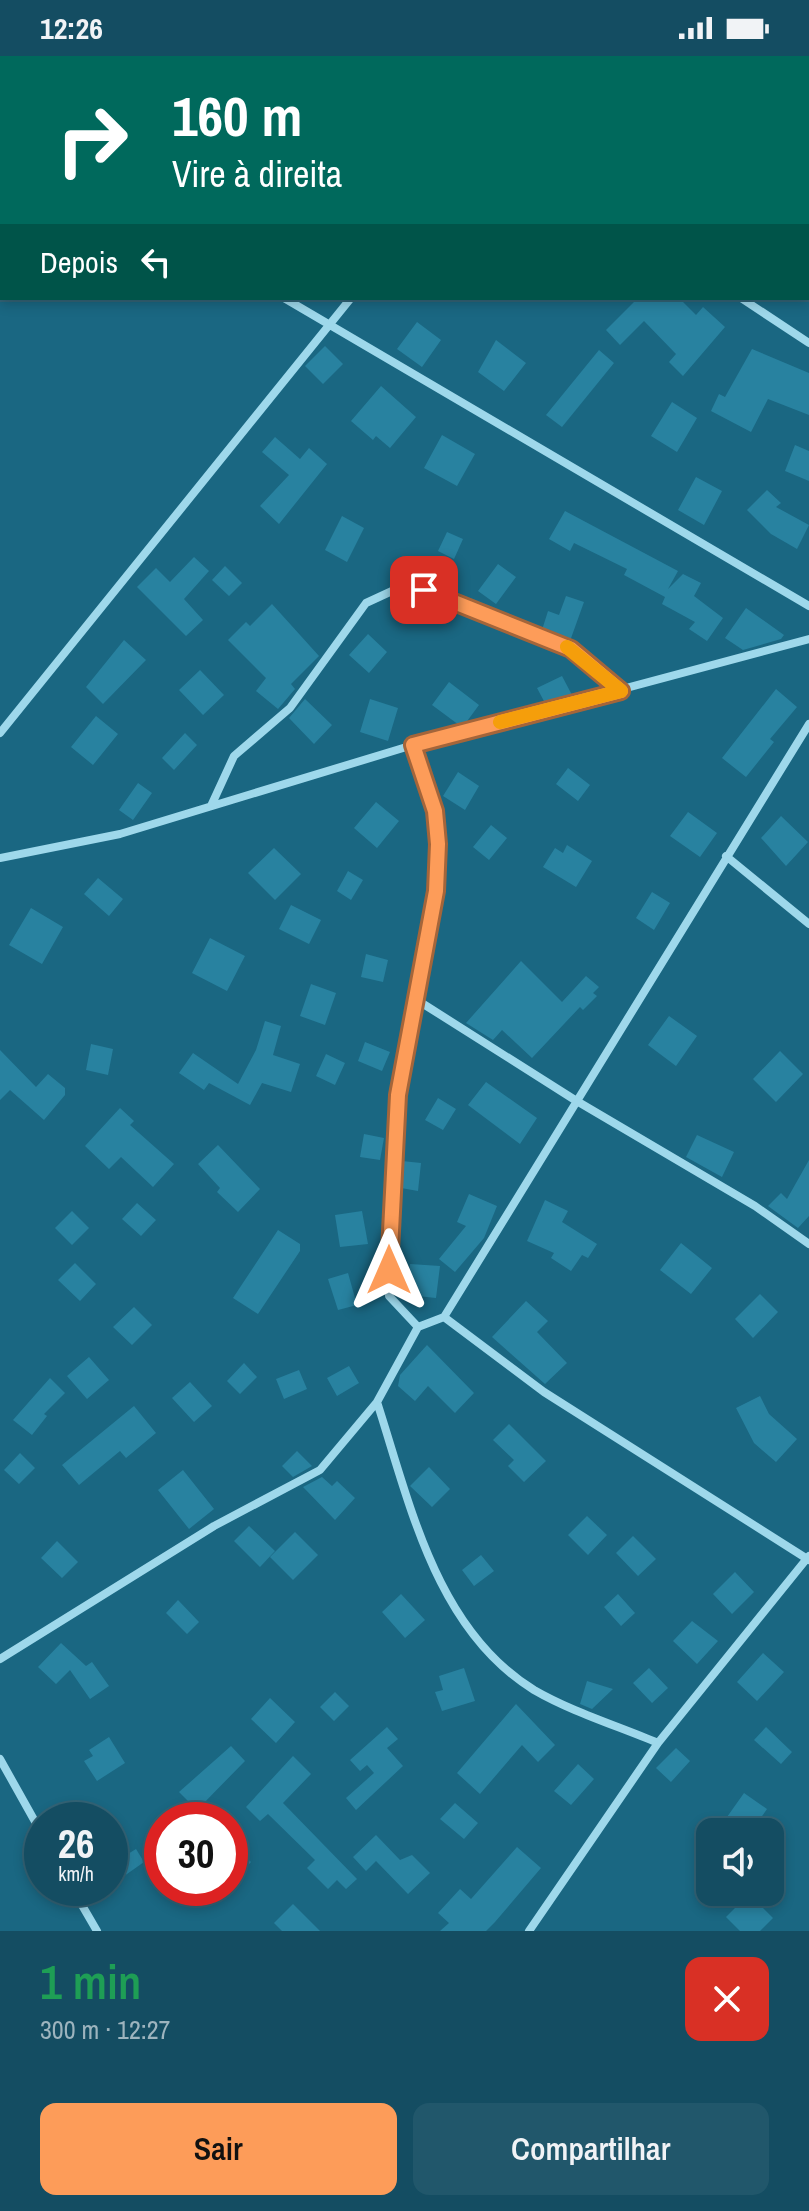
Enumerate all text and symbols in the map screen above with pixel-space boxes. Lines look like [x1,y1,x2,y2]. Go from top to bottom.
text: 12:26 [40,8,103,48]
text: 160 m [172,78,302,153]
icon: right [40,88,144,192]
text: Vire à direita [172,150,342,198]
icon: left [134,240,178,284]
text: Depois [40,242,118,282]
pin [390,556,458,624]
icon: arrive [402,568,446,612]
position arrow [347,1228,431,1312]
speed limit sign: 30 [144,1802,248,1906]
text: 26 [58,1817,94,1870]
map controls [696,1818,784,1906]
button: sound [696,1818,784,1906]
text: km/h [58,1860,94,1887]
text: 1 min [40,1949,141,2014]
button: close [685,1957,769,2041]
text: 300 m · 12:27 [40,2012,170,2047]
button: Sair [40,2103,397,2195]
button: Compartilhar [413,2103,769,2195]

